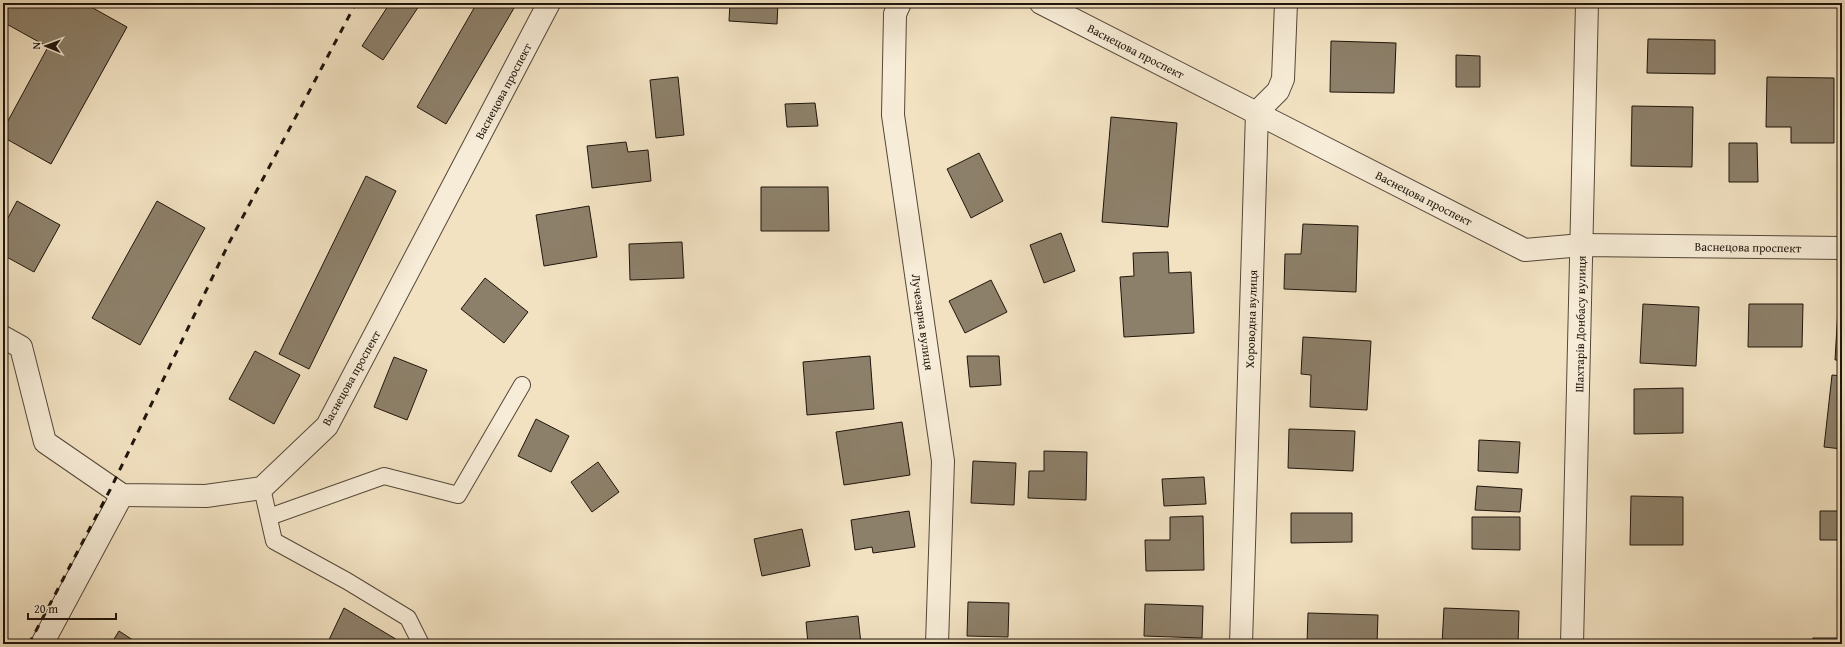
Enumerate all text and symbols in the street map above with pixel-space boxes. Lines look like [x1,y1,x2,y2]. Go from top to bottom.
street label: Васнецова проспект [1085,19,1188,83]
north arrow [26,26,66,66]
street label: Васнецова проспект [470,40,536,142]
text: N [28,41,44,50]
street label: Васнецова проспект [1373,166,1476,230]
street label: Васнецова проспект [1694,238,1802,256]
street label: Шахтарів Донбасу вулиця [1570,255,1590,393]
street label: Хороводна вулиця [1241,269,1261,369]
street label: Лучезарна вулиця [908,273,938,371]
street label: Васнецова проспект [318,327,384,429]
scale bar [28,595,116,621]
text: 20 m [34,600,58,617]

